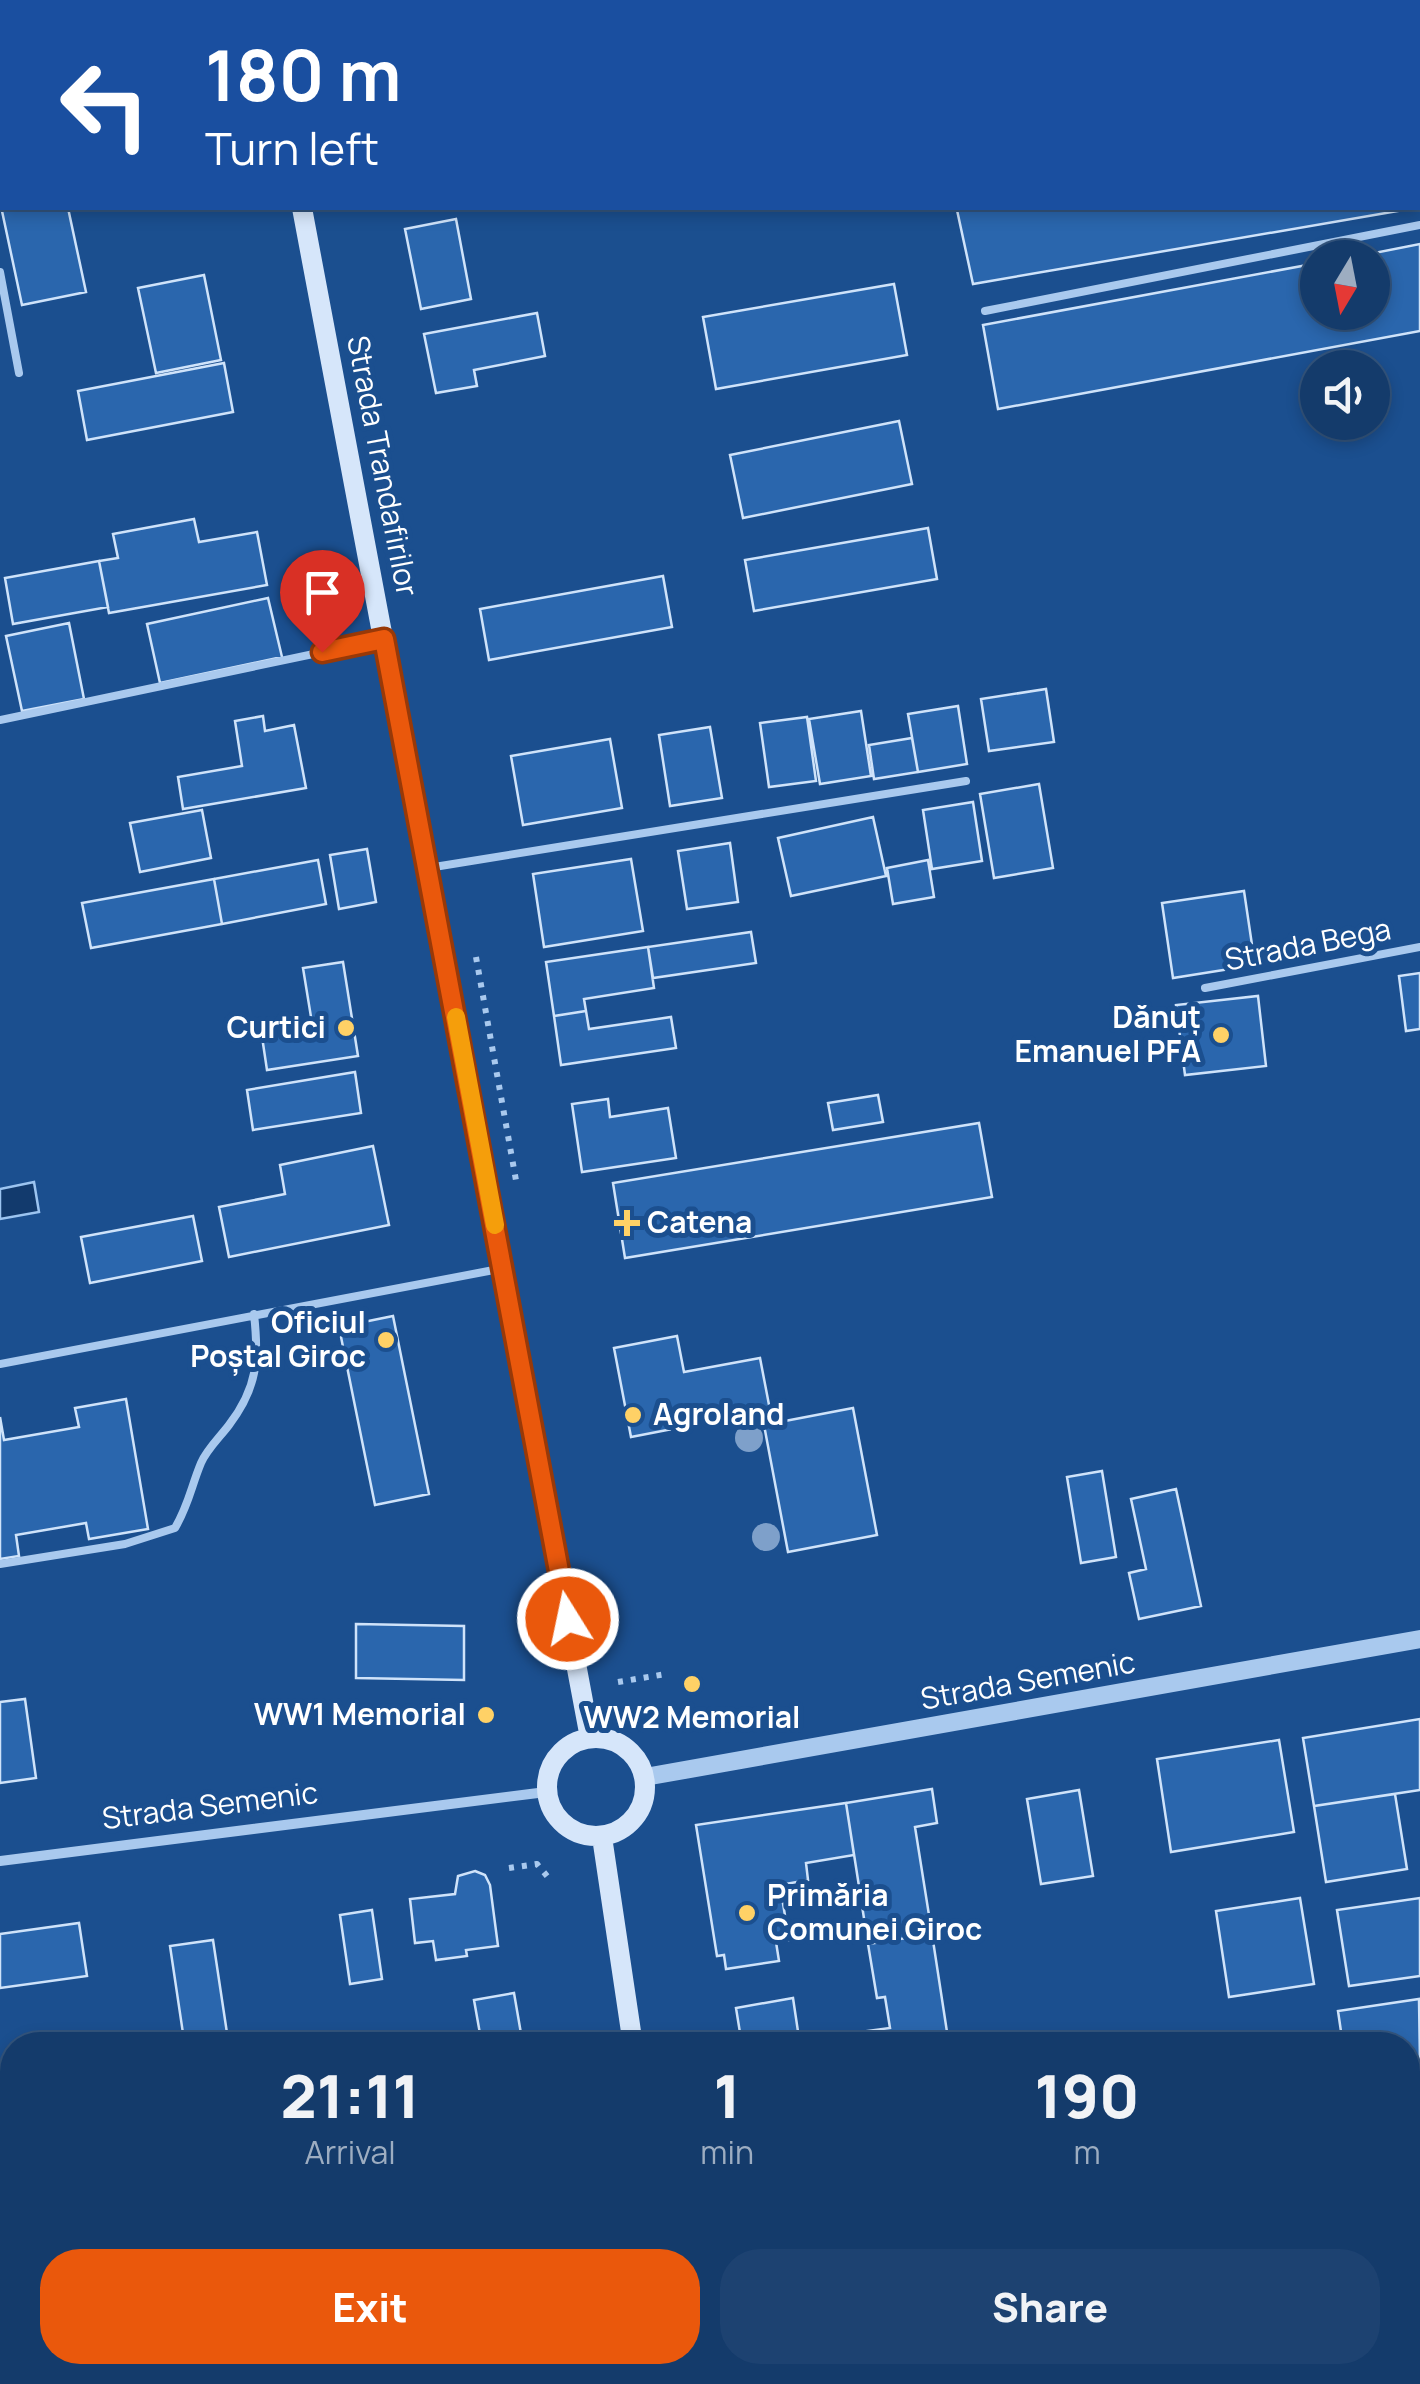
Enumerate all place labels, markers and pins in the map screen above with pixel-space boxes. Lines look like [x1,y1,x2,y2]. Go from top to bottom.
pin [280,550,365,653]
place label: Dănuț Emanuel PFA [1015,996,1201,1071]
place label: Curtici [226,1006,326,1047]
marker: Curtici [335,1017,357,1039]
marker: Dănuț Emanuel PFA [1210,1024,1232,1046]
place label: Catena [647,1201,752,1242]
marker: Catena [616,1212,638,1234]
place label: Oficiul Poștal Giroc [190,1301,366,1376]
marker: Oficiul Poștal Giroc [375,1329,397,1351]
place label: Agroland [653,1393,785,1434]
marker: Agroland [622,1404,644,1426]
marker: WW2 Memorial [681,1673,703,1695]
place label: WW1 Memorial [254,1693,466,1734]
place label: WW2 Memorial [584,1696,801,1737]
marker: WW1 Memorial [475,1704,497,1726]
place label: Primăria Comunei Giroc [767,1874,982,1949]
marker: Primăria Comunei Giroc [736,1902,758,1924]

